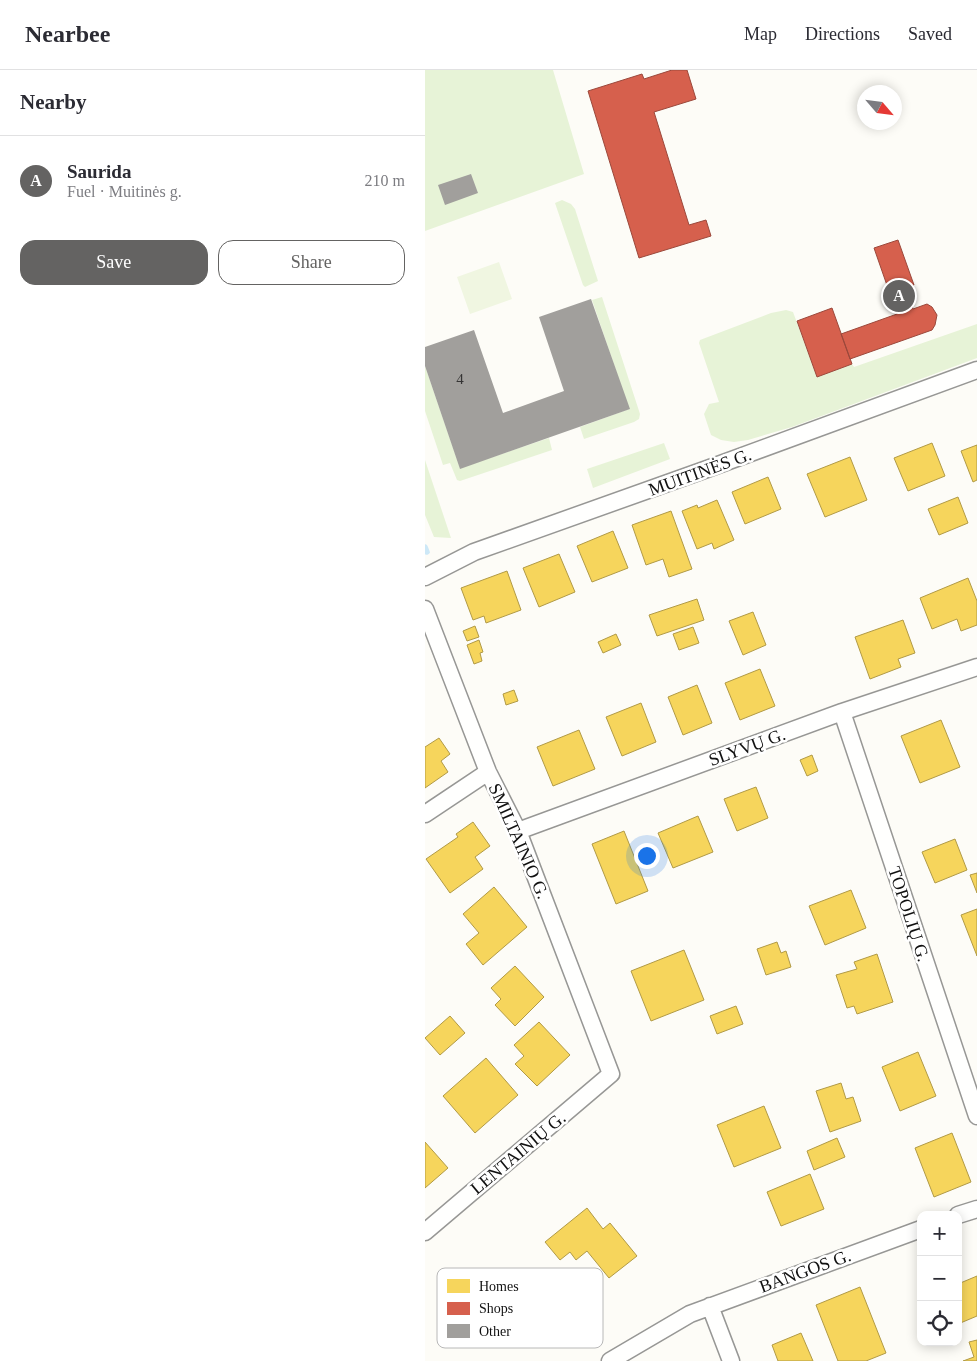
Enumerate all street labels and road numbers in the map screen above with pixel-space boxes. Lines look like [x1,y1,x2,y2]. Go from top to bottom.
street label: MUITINĖS G. [646,444,754,500]
street label: SLYVŲ G. [706,724,788,770]
street label: SMILTAINIO G. [485,780,553,902]
street label: TOPOLIŲ G. [884,864,934,964]
street label: LENTAINIŲ G. [467,1108,569,1198]
street label: BANGOS G. [756,1245,854,1297]

